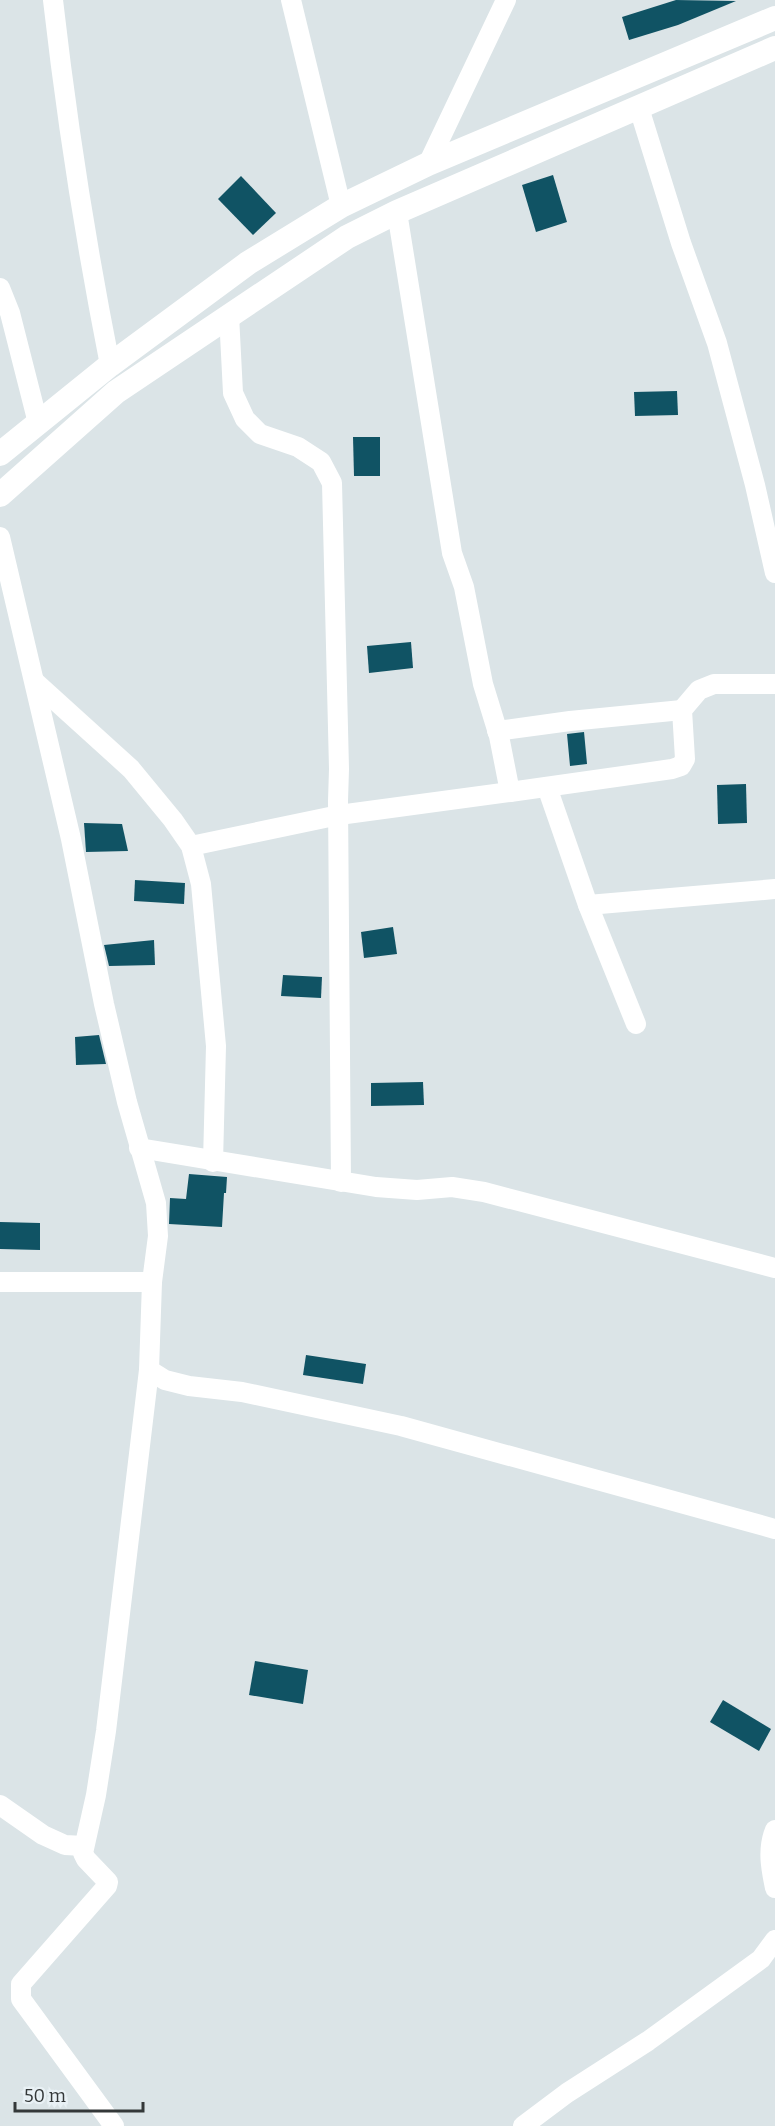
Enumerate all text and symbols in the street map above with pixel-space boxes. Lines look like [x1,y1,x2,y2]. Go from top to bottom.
scale bar [15,2075,142,2113]
text: 50 m [24,2085,66,2107]

